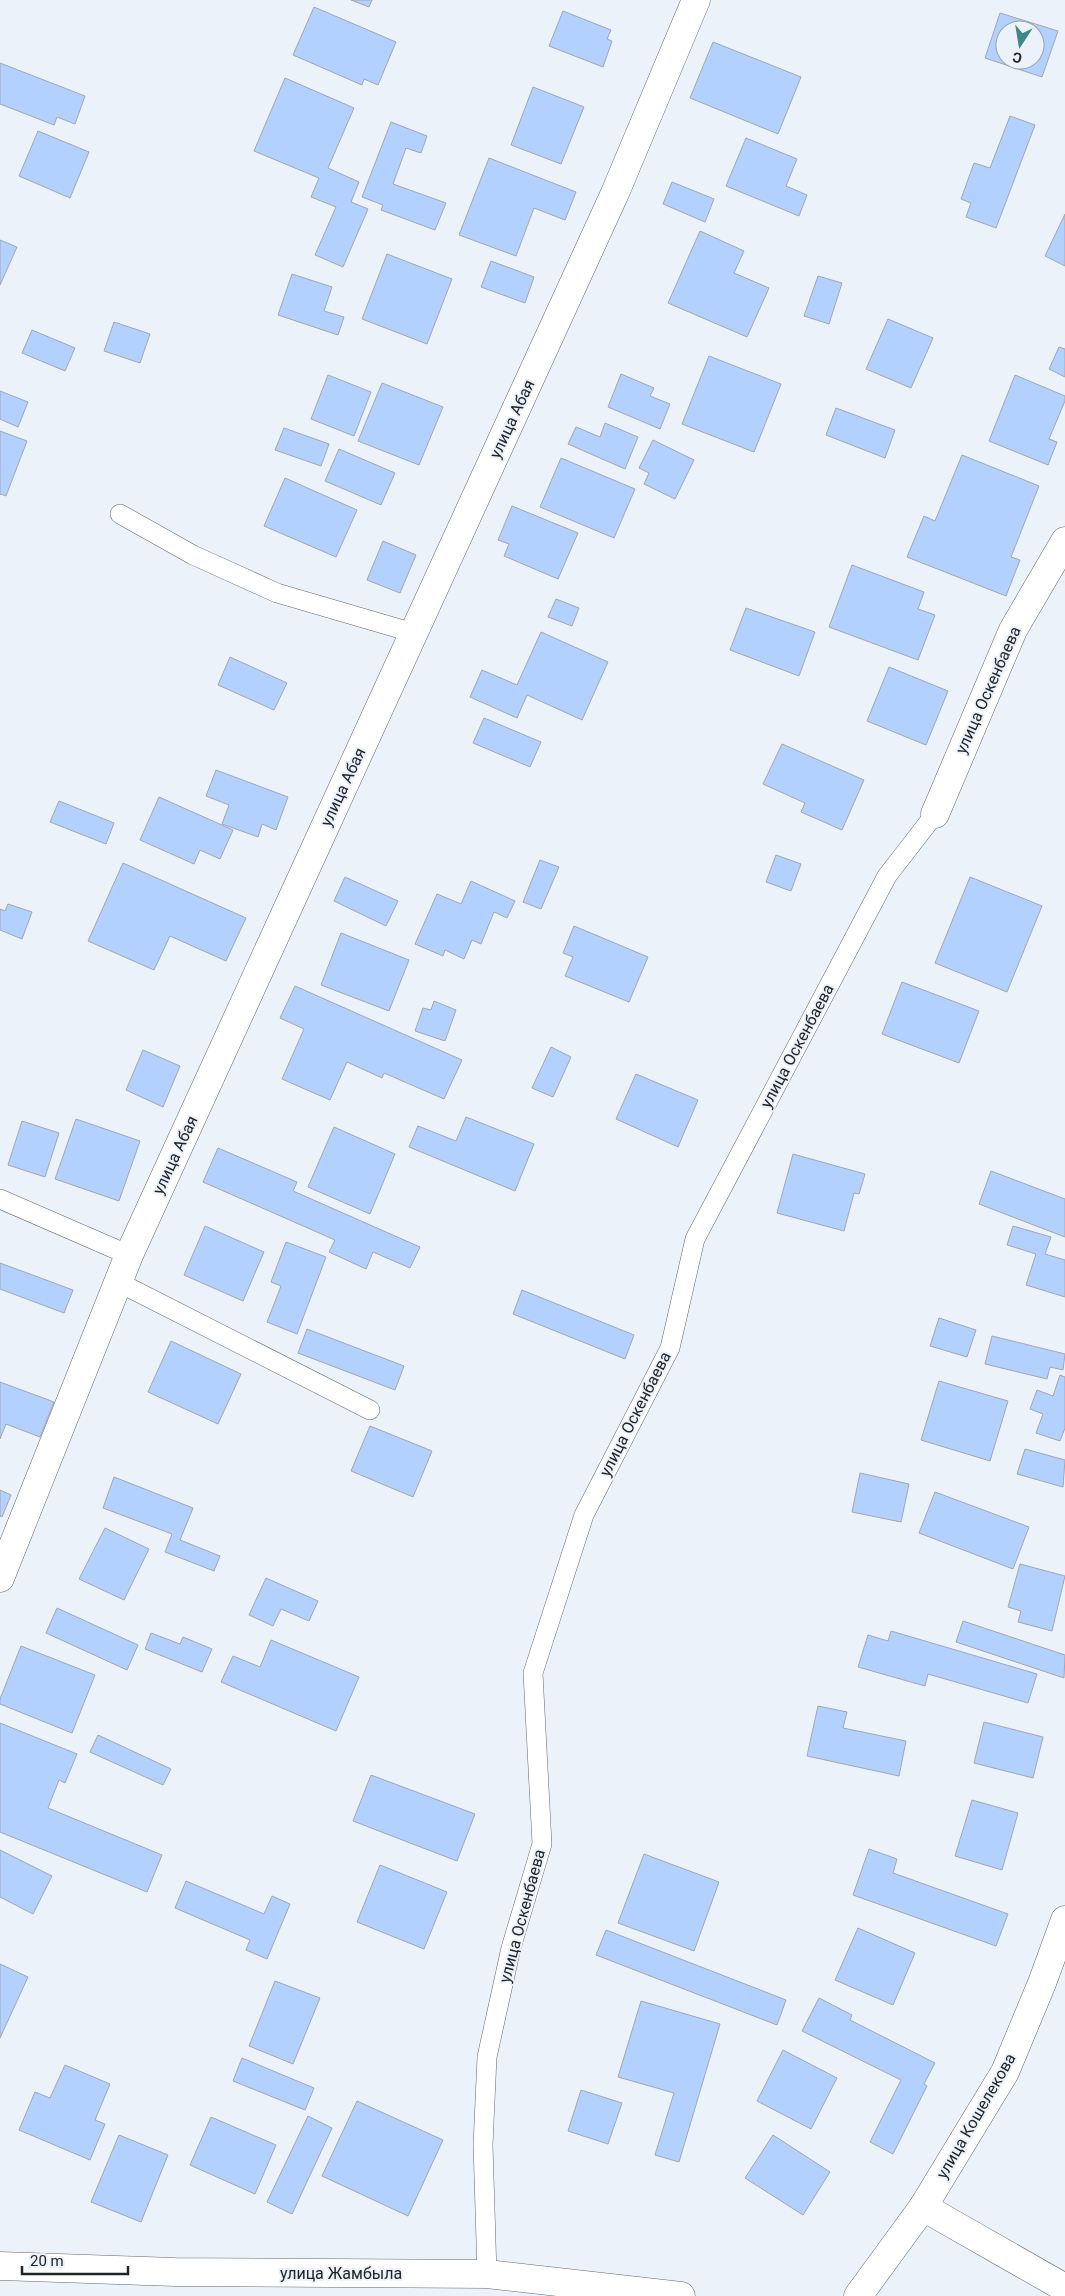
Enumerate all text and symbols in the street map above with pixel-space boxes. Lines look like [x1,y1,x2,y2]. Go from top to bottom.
north arrow [995,20,1045,70]
text: С [1011,49,1023,66]
street label: улица Абая [485,377,539,461]
street label: улица Оскенбаева [951,623,1025,757]
street label: улица Абая [316,745,370,829]
street label: улица Оскенбаева [756,981,838,1111]
street label: улица Абая [148,1113,202,1197]
street label: улица Оскенбаева [595,1348,675,1480]
street label: улица Оскенбаева [495,1847,549,1985]
street label: улица Кошелекова [932,2050,1020,2182]
scale bar [22,2244,129,2276]
text: 20 m [30,2252,64,2270]
street label: улица Жамбыла [280,2264,402,2283]

